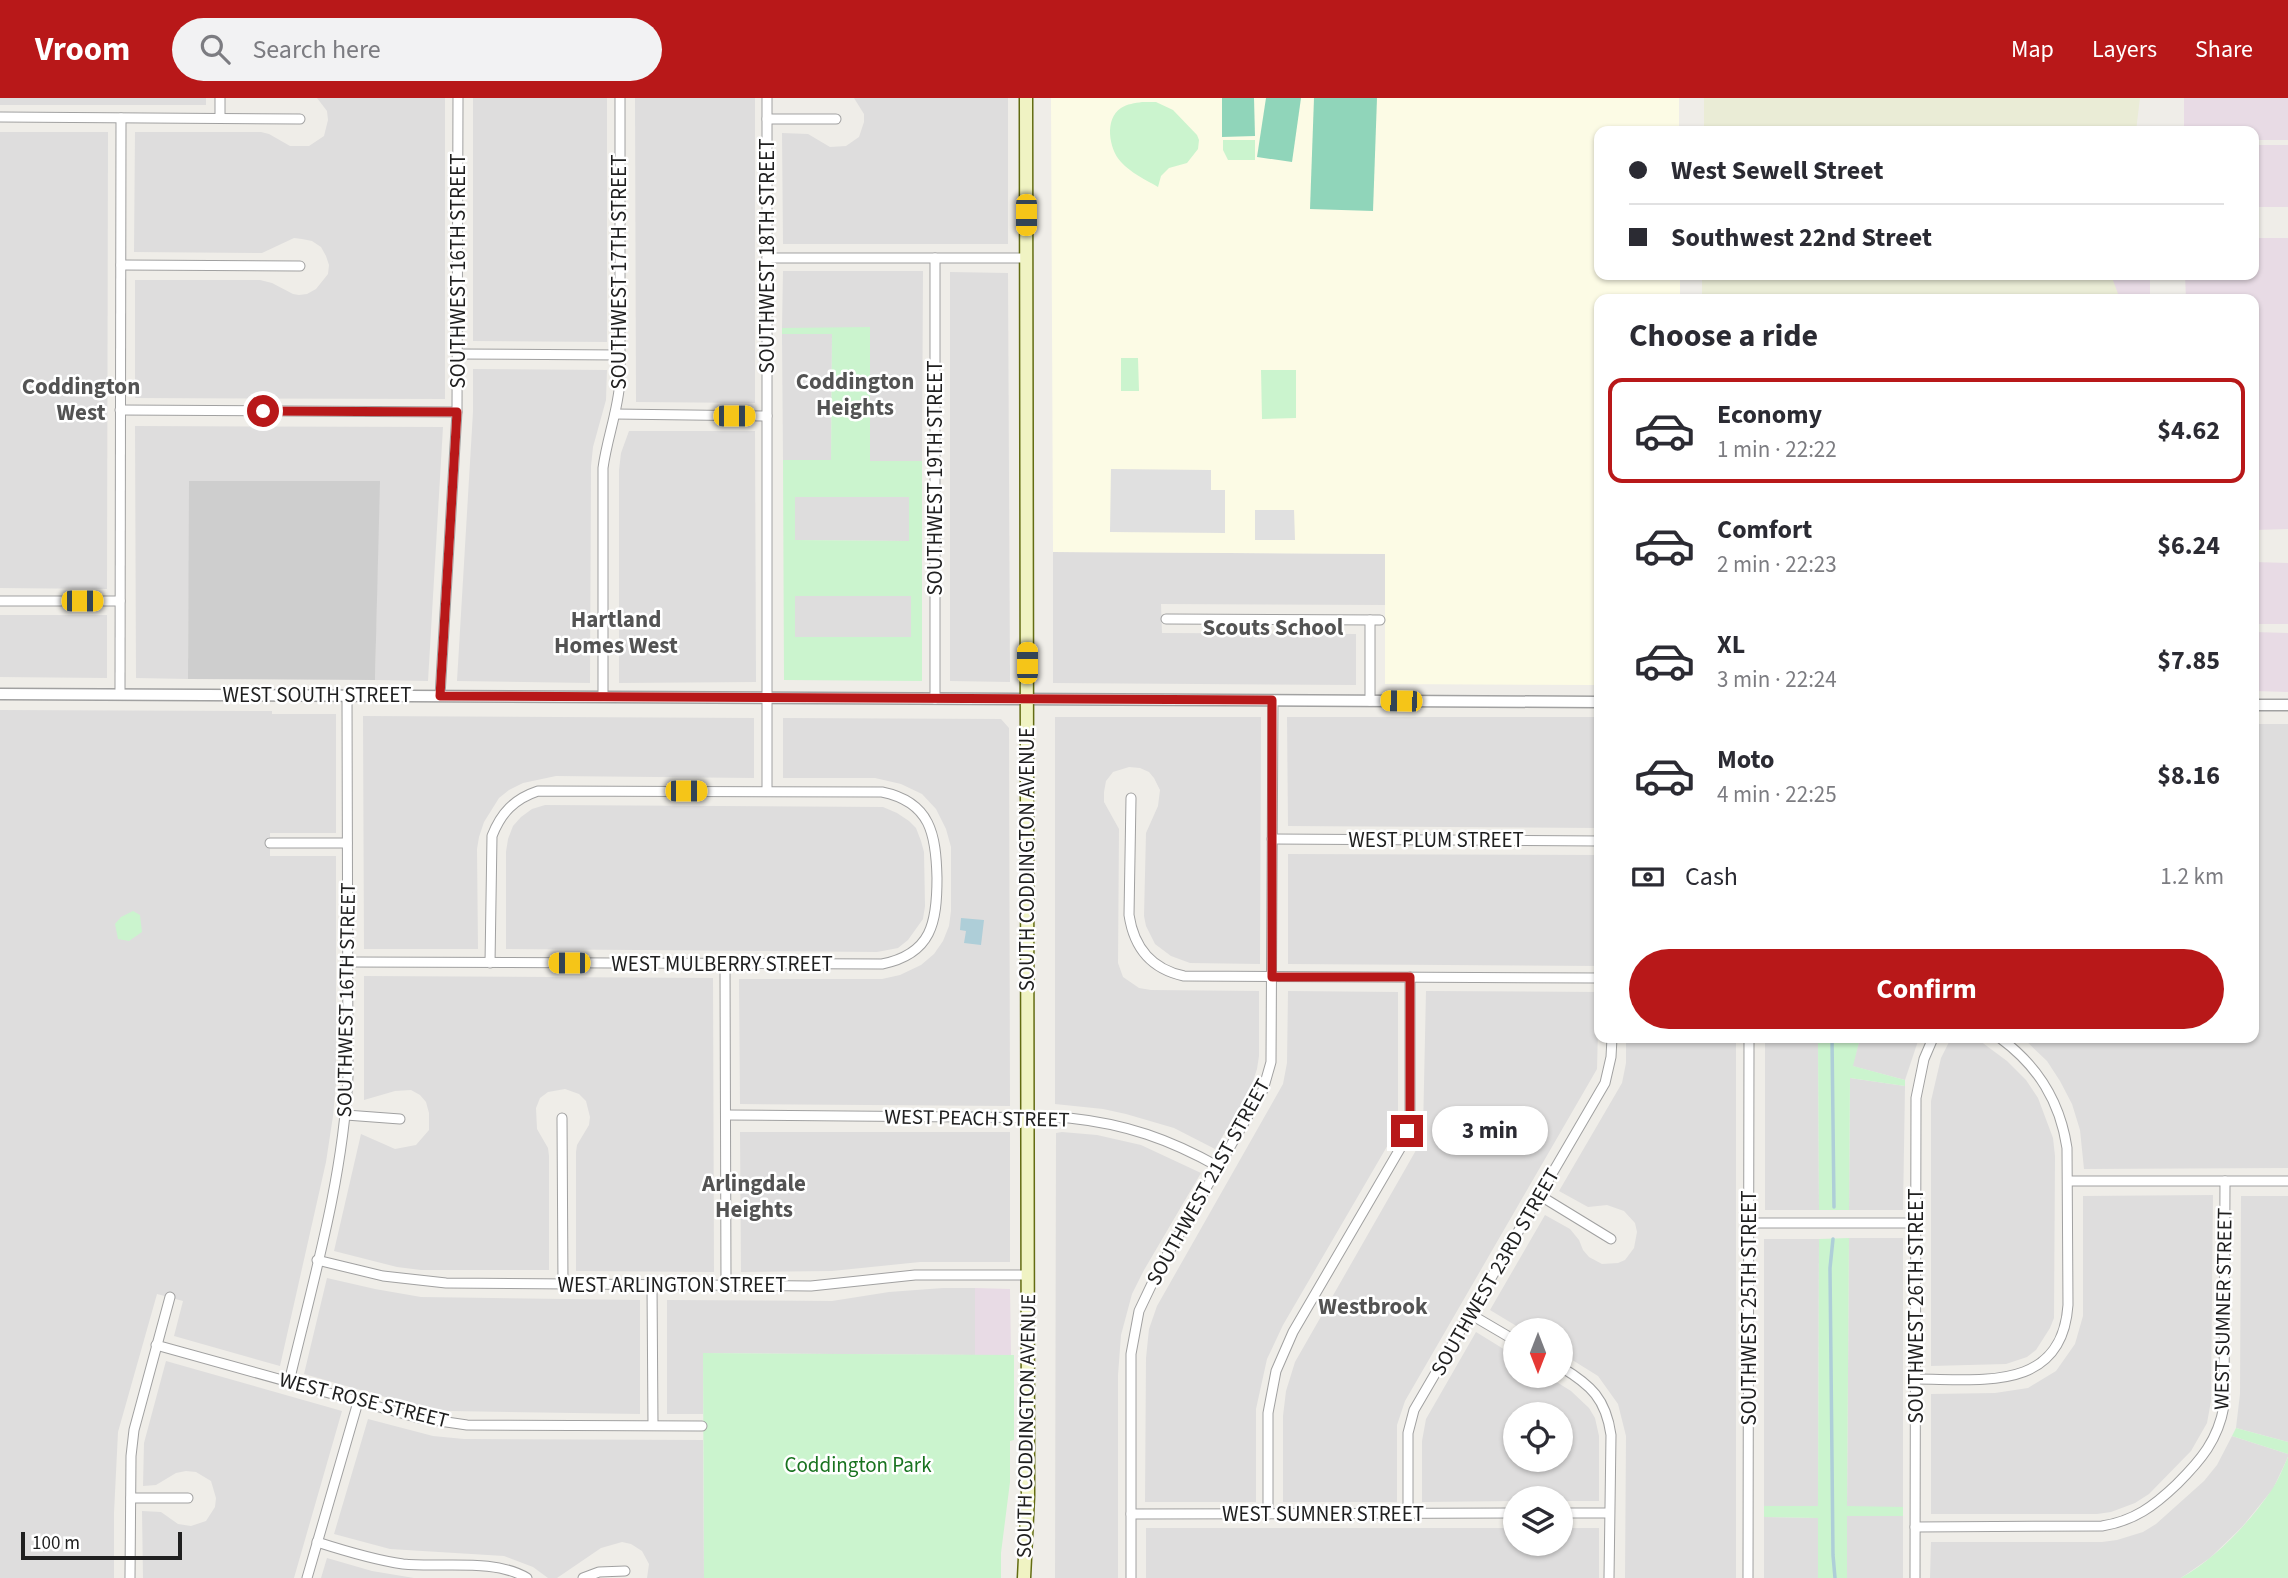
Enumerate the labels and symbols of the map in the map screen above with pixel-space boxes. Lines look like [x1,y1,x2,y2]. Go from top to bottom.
street label: SOUTHWEST 18TH STREET [752,139,782,373]
street label: SOUTHWEST 16TH STREET [443,154,473,388]
street label: SOUTHWEST 17TH STREET [604,155,634,389]
car [1016,194,1037,236]
street label: SOUTHWEST 19TH STREET [920,361,950,595]
district label: Coddington Heights [796,365,914,424]
district label: Coddington West [22,370,140,429]
route start [247,395,279,427]
car [714,406,756,427]
car [62,591,104,612]
district label: Hartland Homes West [554,603,678,662]
district label: Scouts School [1203,611,1344,644]
car [1017,642,1038,684]
street label: WEST SOUTH STREET [222,680,412,710]
car [1380,690,1423,712]
street label: SOUTH CODDINGTON AVENUE [1012,727,1042,991]
car [666,781,708,802]
street label: WEST PLUM STREET [1348,825,1524,855]
street label: SOUTHWEST 16TH STREET [329,882,363,1118]
street label: WEST MULBERRY STREET [611,949,833,979]
car [549,953,591,974]
street label: SOUTHWEST 21ST STREET [1139,1073,1277,1291]
street label: WEST PEACH STREET [884,1101,1070,1135]
callout: 3 min [1432,1107,1547,1156]
route end [1391,1115,1423,1147]
street label: SOUTHWEST 23RD STREET [1423,1163,1567,1381]
district label: Arlingdale Heights [701,1167,806,1226]
street label: SOUTHWEST 26TH STREET [1901,1189,1931,1423]
street label: SOUTHWEST 25TH STREET [1734,1191,1764,1425]
street label: WEST SUMNER STREET [2206,1208,2240,1410]
street label: WEST ARLINGTON STREET [558,1270,786,1300]
district label: Westbrook [1318,1290,1428,1323]
street label: SOUTH CODDINGTON AVENUE [1009,1294,1043,1558]
north arrow [1503,1318,1573,1388]
street label: WEST ROSE STREET [276,1364,452,1436]
park label: Coddington Park [784,1450,932,1480]
street label: WEST SUMNER STREET [1222,1499,1424,1529]
scale bar [21,1529,182,1561]

